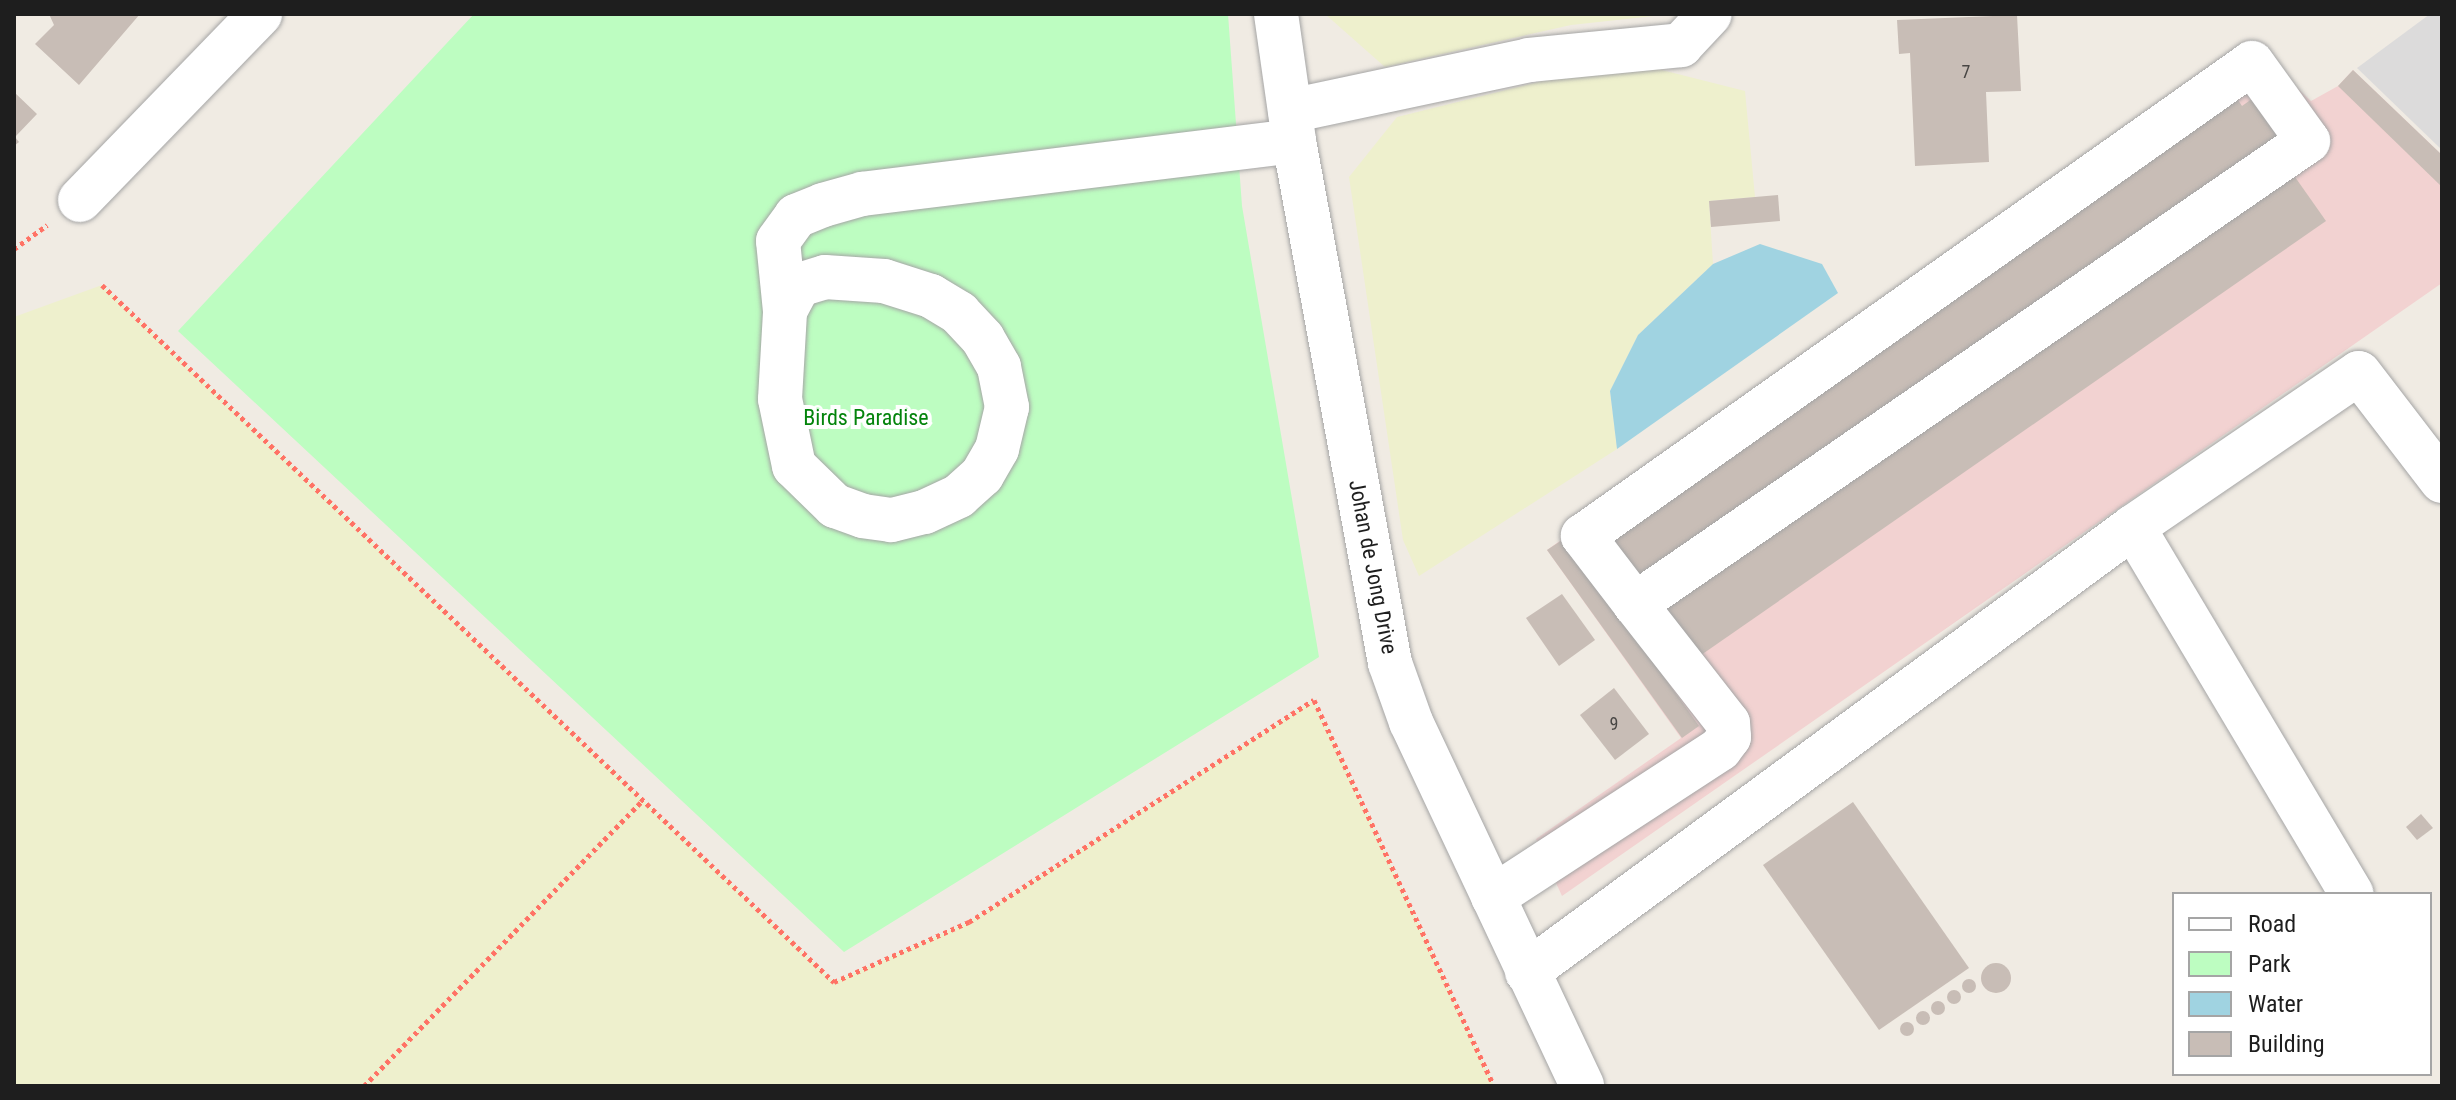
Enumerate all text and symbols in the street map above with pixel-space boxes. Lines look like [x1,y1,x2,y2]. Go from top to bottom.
house number: 7 [1962,61,1970,83]
park label: Birds Paradise [803,405,929,431]
street label: Johan de Jong Drive [1343,478,1403,656]
house number: 9 [1610,713,1618,735]
legend [2172,892,2432,1076]
text: Road [2248,910,2296,938]
text: Park [2248,950,2291,978]
text: Water [2248,990,2303,1018]
text: Building [2248,1030,2325,1058]

